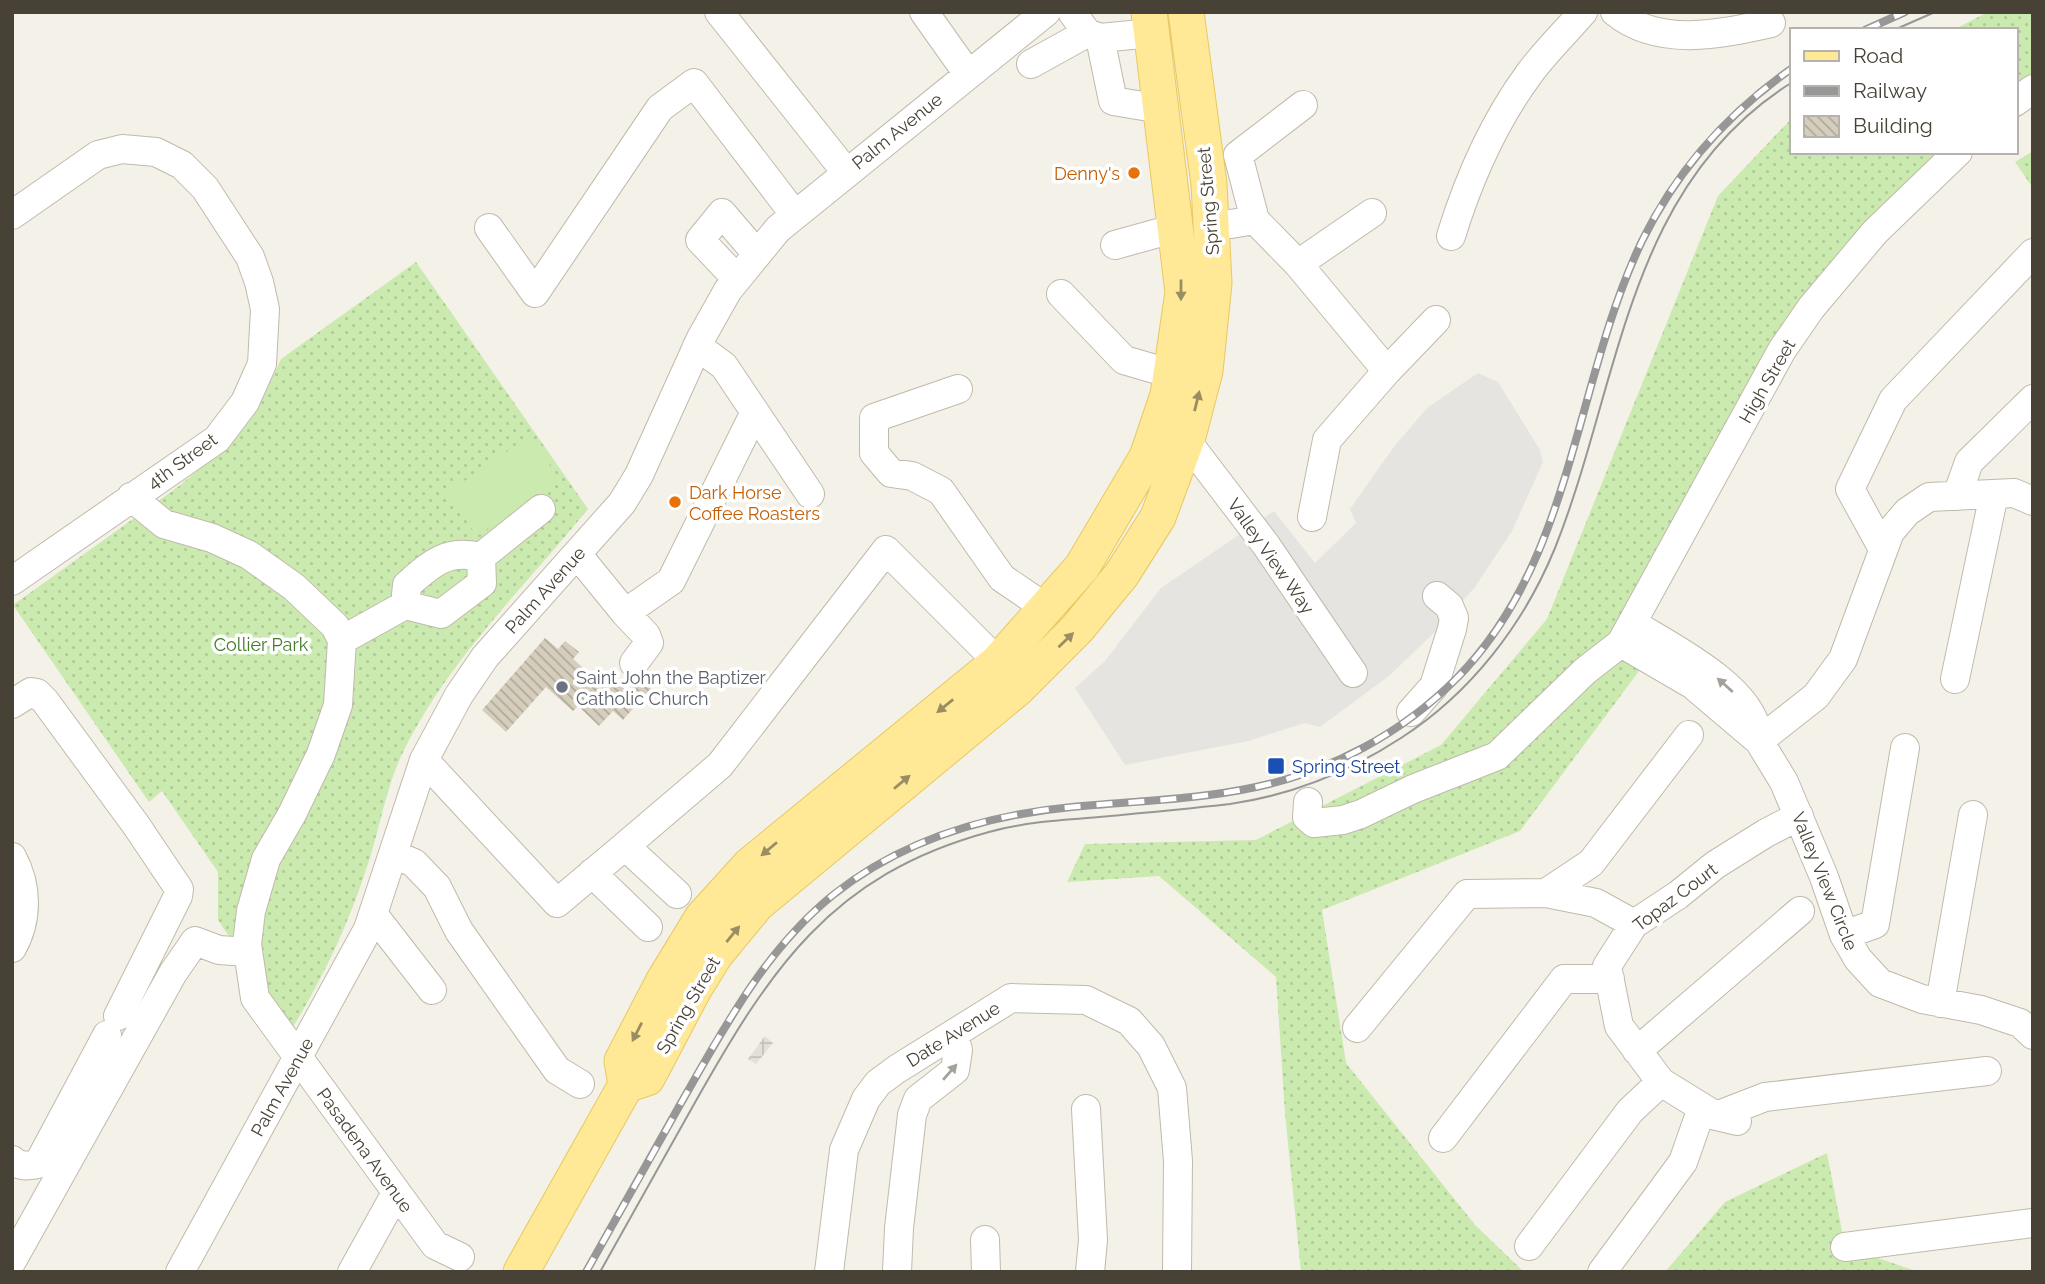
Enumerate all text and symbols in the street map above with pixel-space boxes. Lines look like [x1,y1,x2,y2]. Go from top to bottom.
legend [1790,28,2017,154]
text: Road [1853,43,1903,68]
text: Railway [1853,78,1927,103]
street label: Palm Avenue [848,88,947,174]
text: Building [1853,113,1933,138]
street label: Spring Street [1193,146,1223,256]
place label: Denny's [1054,163,1120,184]
marker: Denny's [1126,165,1142,181]
one-way arrow [1175,279,1187,301]
street label: High Street [1735,335,1799,427]
one-way arrow [1192,390,1203,412]
street label: 4th Street [143,429,221,493]
place label: Dark Horse Coffee Roasters [689,482,820,524]
marker: Dark Horse Coffee Roasters [667,494,683,510]
street label: Valley View Way [1223,494,1319,618]
street label: Palm Avenue [501,542,590,638]
one-way arrow [1057,632,1074,648]
park label: Collier Park [214,634,309,655]
place label: Saint John the Baptizer Catholic Church [576,667,767,709]
one-way arrow [1716,678,1733,693]
marker: Saint John the Baptizer Catholic Church [554,679,570,695]
one-way arrow [937,698,955,713]
marker: Spring Street [1266,756,1286,776]
place label: Spring Street [1292,756,1400,777]
one-way arrow [893,775,910,790]
street label: Valley View Circle [1788,809,1862,954]
one-way arrow [760,842,778,857]
street label: Topaz Court [1629,858,1721,936]
one-way arrow [725,925,740,942]
street label: Spring Street [652,953,724,1057]
street label: Date Avenue [902,997,1004,1071]
one-way arrow [631,1022,642,1042]
street label: Palm Avenue [246,1034,318,1140]
one-way arrow [942,1063,957,1081]
street label: Pasadena Avenue [313,1084,417,1217]

